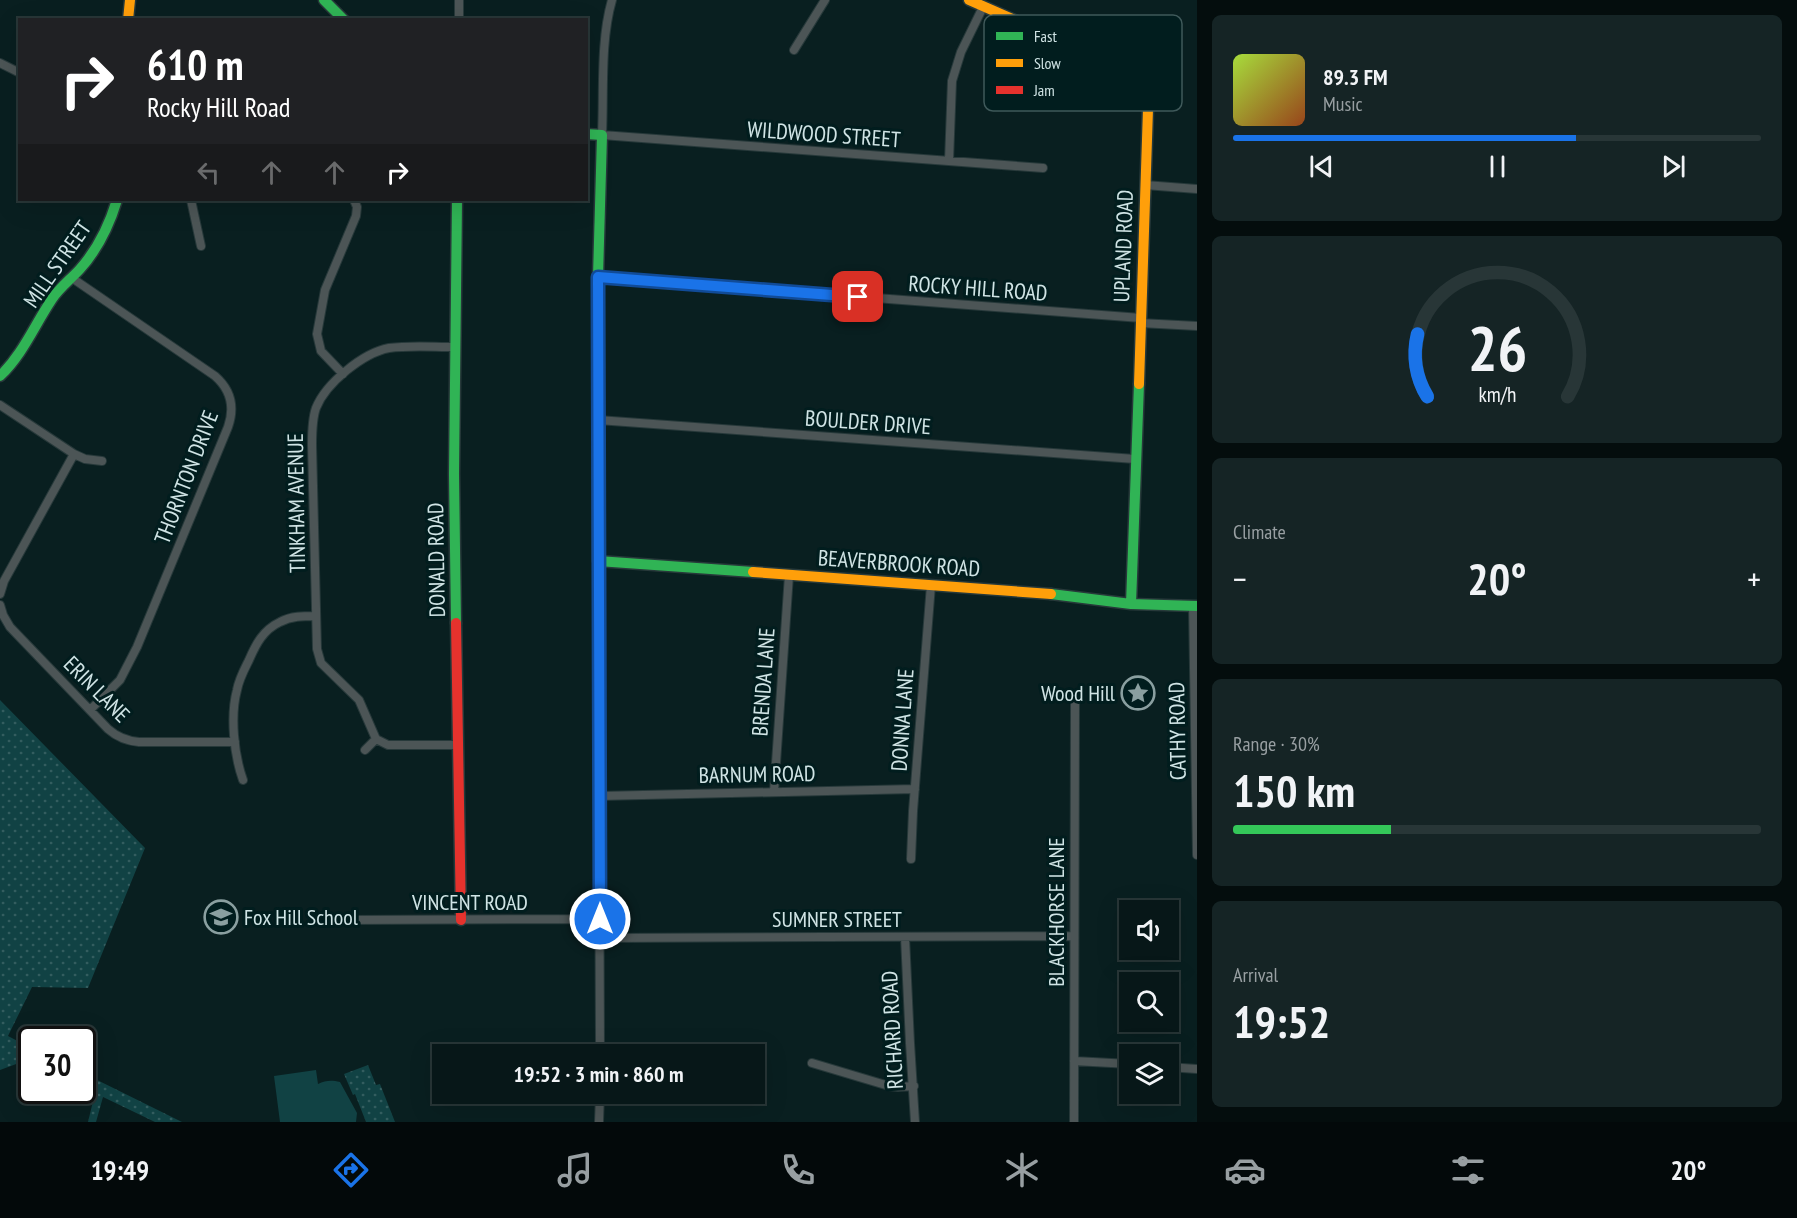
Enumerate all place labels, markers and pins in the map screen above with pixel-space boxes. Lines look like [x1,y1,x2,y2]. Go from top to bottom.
pin [832,271,883,322]
place icon: Wood Hill [1120,675,1156,711]
place label: Wood Hill [1041,679,1116,707]
school or university icon: Fox Hill School [203,899,239,935]
place label: Fox Hill School [244,903,359,931]

